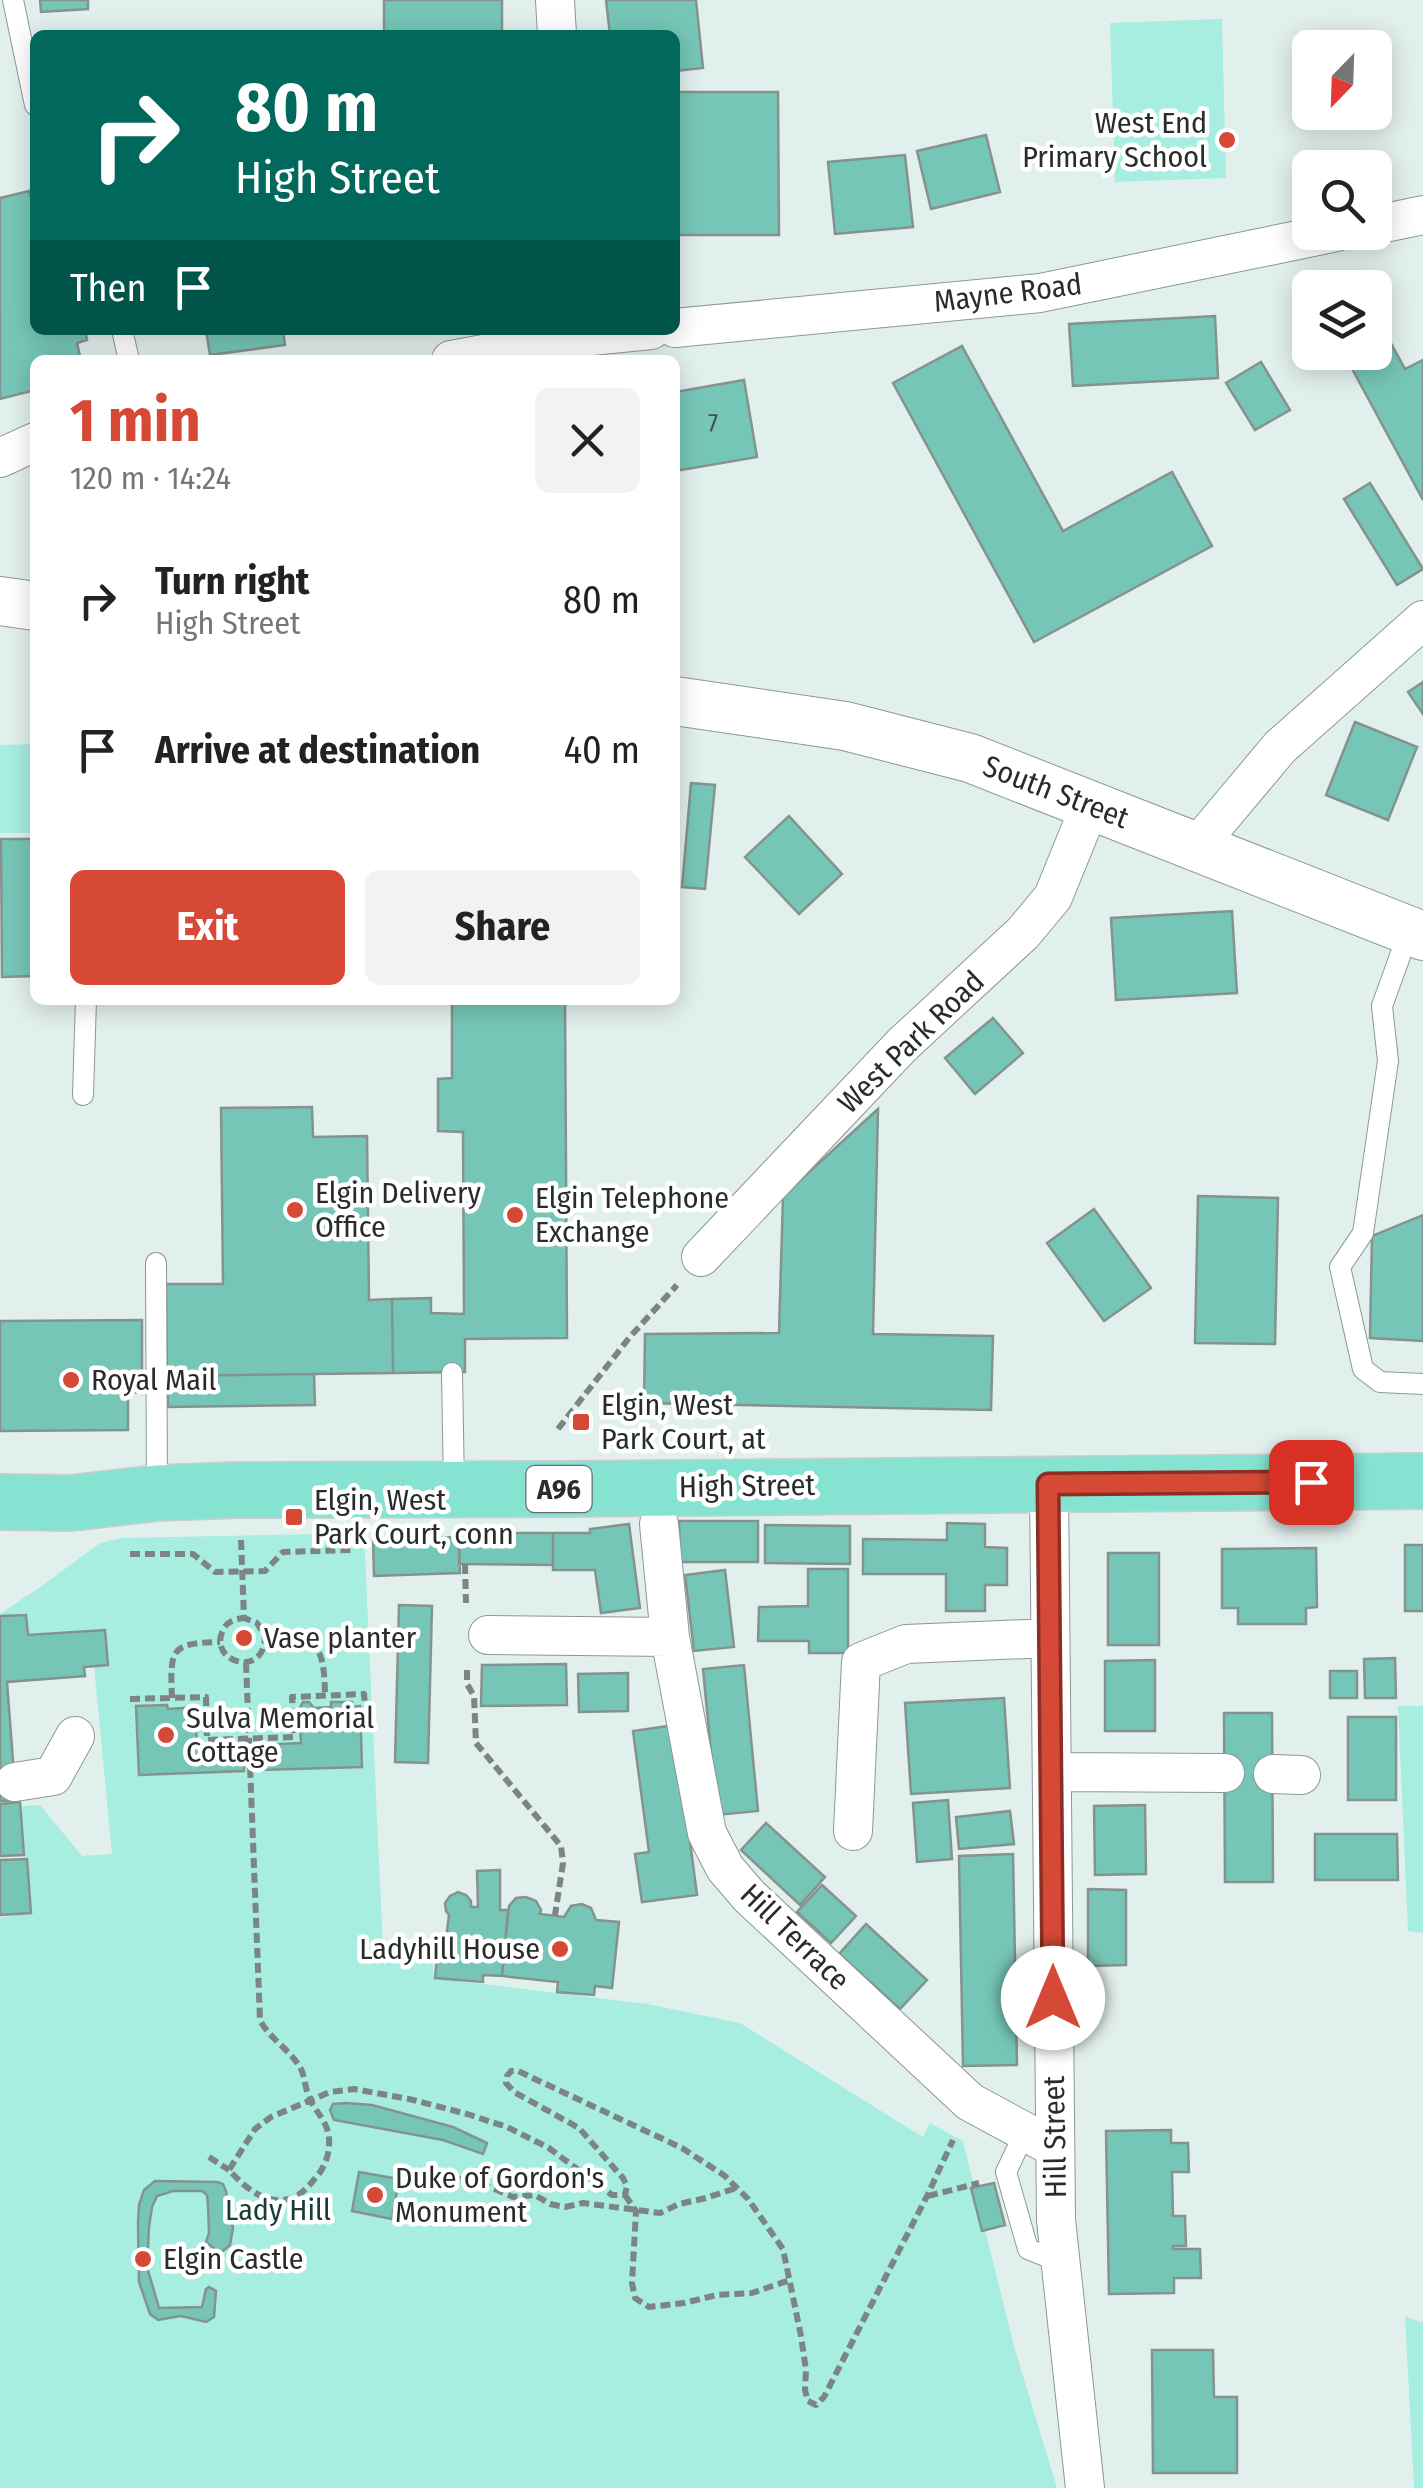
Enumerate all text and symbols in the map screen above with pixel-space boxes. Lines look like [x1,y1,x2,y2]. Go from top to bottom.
north arrow [1292,30,1392,130]
map controls [1292,30,1392,370]
text: 80 m [235,66,378,150]
icon: right [70,70,200,200]
place label: West End Primary School [1022,105,1207,175]
marker: West End Primary School [1216,129,1238,151]
button: search [1292,150,1392,250]
text: High Street [235,151,440,205]
icon: arrive [166,260,221,315]
text: Then [70,265,146,311]
street label: Mayne Road [932,266,1084,320]
button: layers [1292,270,1392,370]
text: 1 min [70,385,201,457]
button: close [535,388,640,493]
house number: 7 [708,409,718,439]
text: 120 m · 14:24 [70,459,231,497]
text: Turn right [155,558,309,604]
icon: right [70,573,125,628]
text: 80 m [563,577,640,623]
text: High Street [155,604,301,642]
icon: arrive [70,723,125,778]
text: Arrive at destination [155,727,480,773]
text: 40 m [564,727,640,773]
street label: South Street [978,748,1134,836]
button: Exit [70,870,345,985]
button: Share [365,870,640,985]
street label: West Park Road [830,963,992,1121]
place label: Elgin Delivery Office [315,1175,482,1245]
place label: Elgin Telephone Exchange [535,1180,729,1250]
marker: Elgin Delivery Office [284,1199,306,1221]
marker: Elgin Telephone Exchange [504,1204,526,1226]
place label: Royal Mail [91,1362,216,1398]
marker: Royal Mail [60,1369,82,1391]
place label: Elgin, West Park Court, at [601,1387,766,1457]
marker: Elgin, West Park Court, at [570,1411,592,1433]
pin [1269,1440,1354,1525]
icon: arrive [1284,1455,1339,1510]
road number: A96 [526,1466,592,1512]
street label: High Street [678,1467,816,1505]
place label: Elgin, West Park Court, conn [314,1482,514,1552]
marker: Elgin, West Park Court, conn [283,1506,305,1528]
place label: Vase planter [264,1620,417,1656]
marker: Vase planter [233,1627,255,1649]
place label: Sulva Memorial Cottage [186,1700,374,1770]
marker: Sulva Memorial Cottage [155,1724,177,1746]
street label: Hill Terrace [733,1876,857,1998]
place label: Ladyhill House [359,1931,540,1967]
marker: Ladyhill House [549,1938,571,1960]
position arrow [1001,1946,1105,2050]
street label: Hill Street [1036,2075,1074,2199]
place label: Duke of Gordon's Monument [395,2160,604,2230]
marker: Duke of Gordon's Monument [364,2184,386,2206]
park label: Lady Hill [225,2192,331,2228]
place label: Elgin Castle [163,2241,304,2277]
marker: Elgin Castle [132,2248,154,2270]

